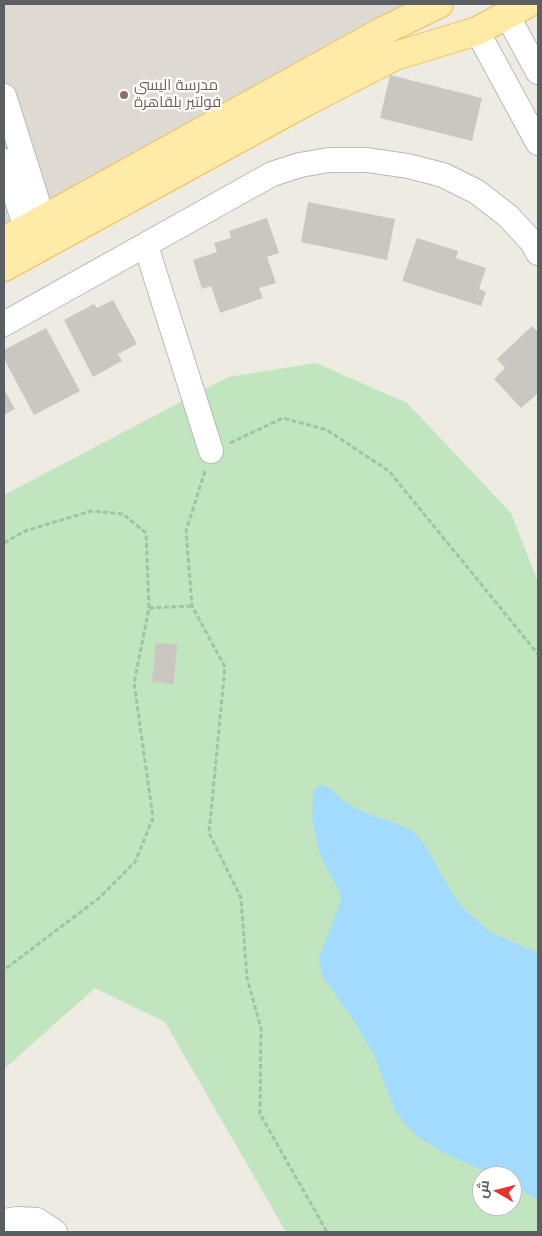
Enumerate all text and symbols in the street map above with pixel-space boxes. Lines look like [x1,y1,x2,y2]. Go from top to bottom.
place label: مدرسة اليسي فولتير بلقاهرة [134,77,221,112]
marker: مدرسة اليسي فولتير بلقاهرة [118,89,130,101]
north arrow [472,1166,522,1216]
text: ش [474,1179,492,1199]

